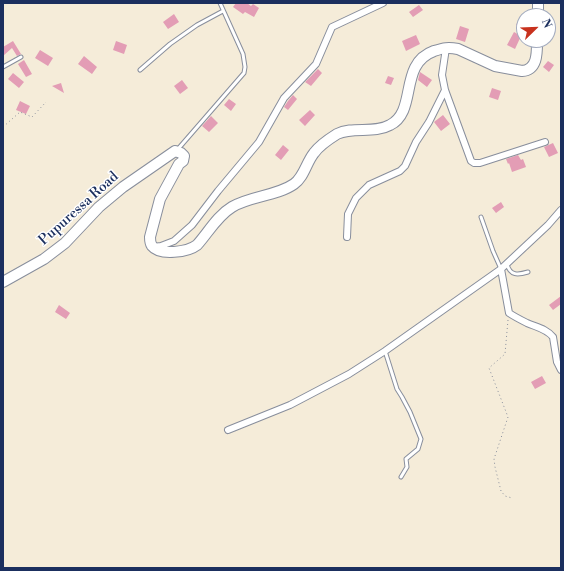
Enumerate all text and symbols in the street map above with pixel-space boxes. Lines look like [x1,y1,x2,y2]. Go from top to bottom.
north arrow [516,8,556,48]
text: N [538,17,554,30]
street label: Pupuressa Road [36,169,122,249]

